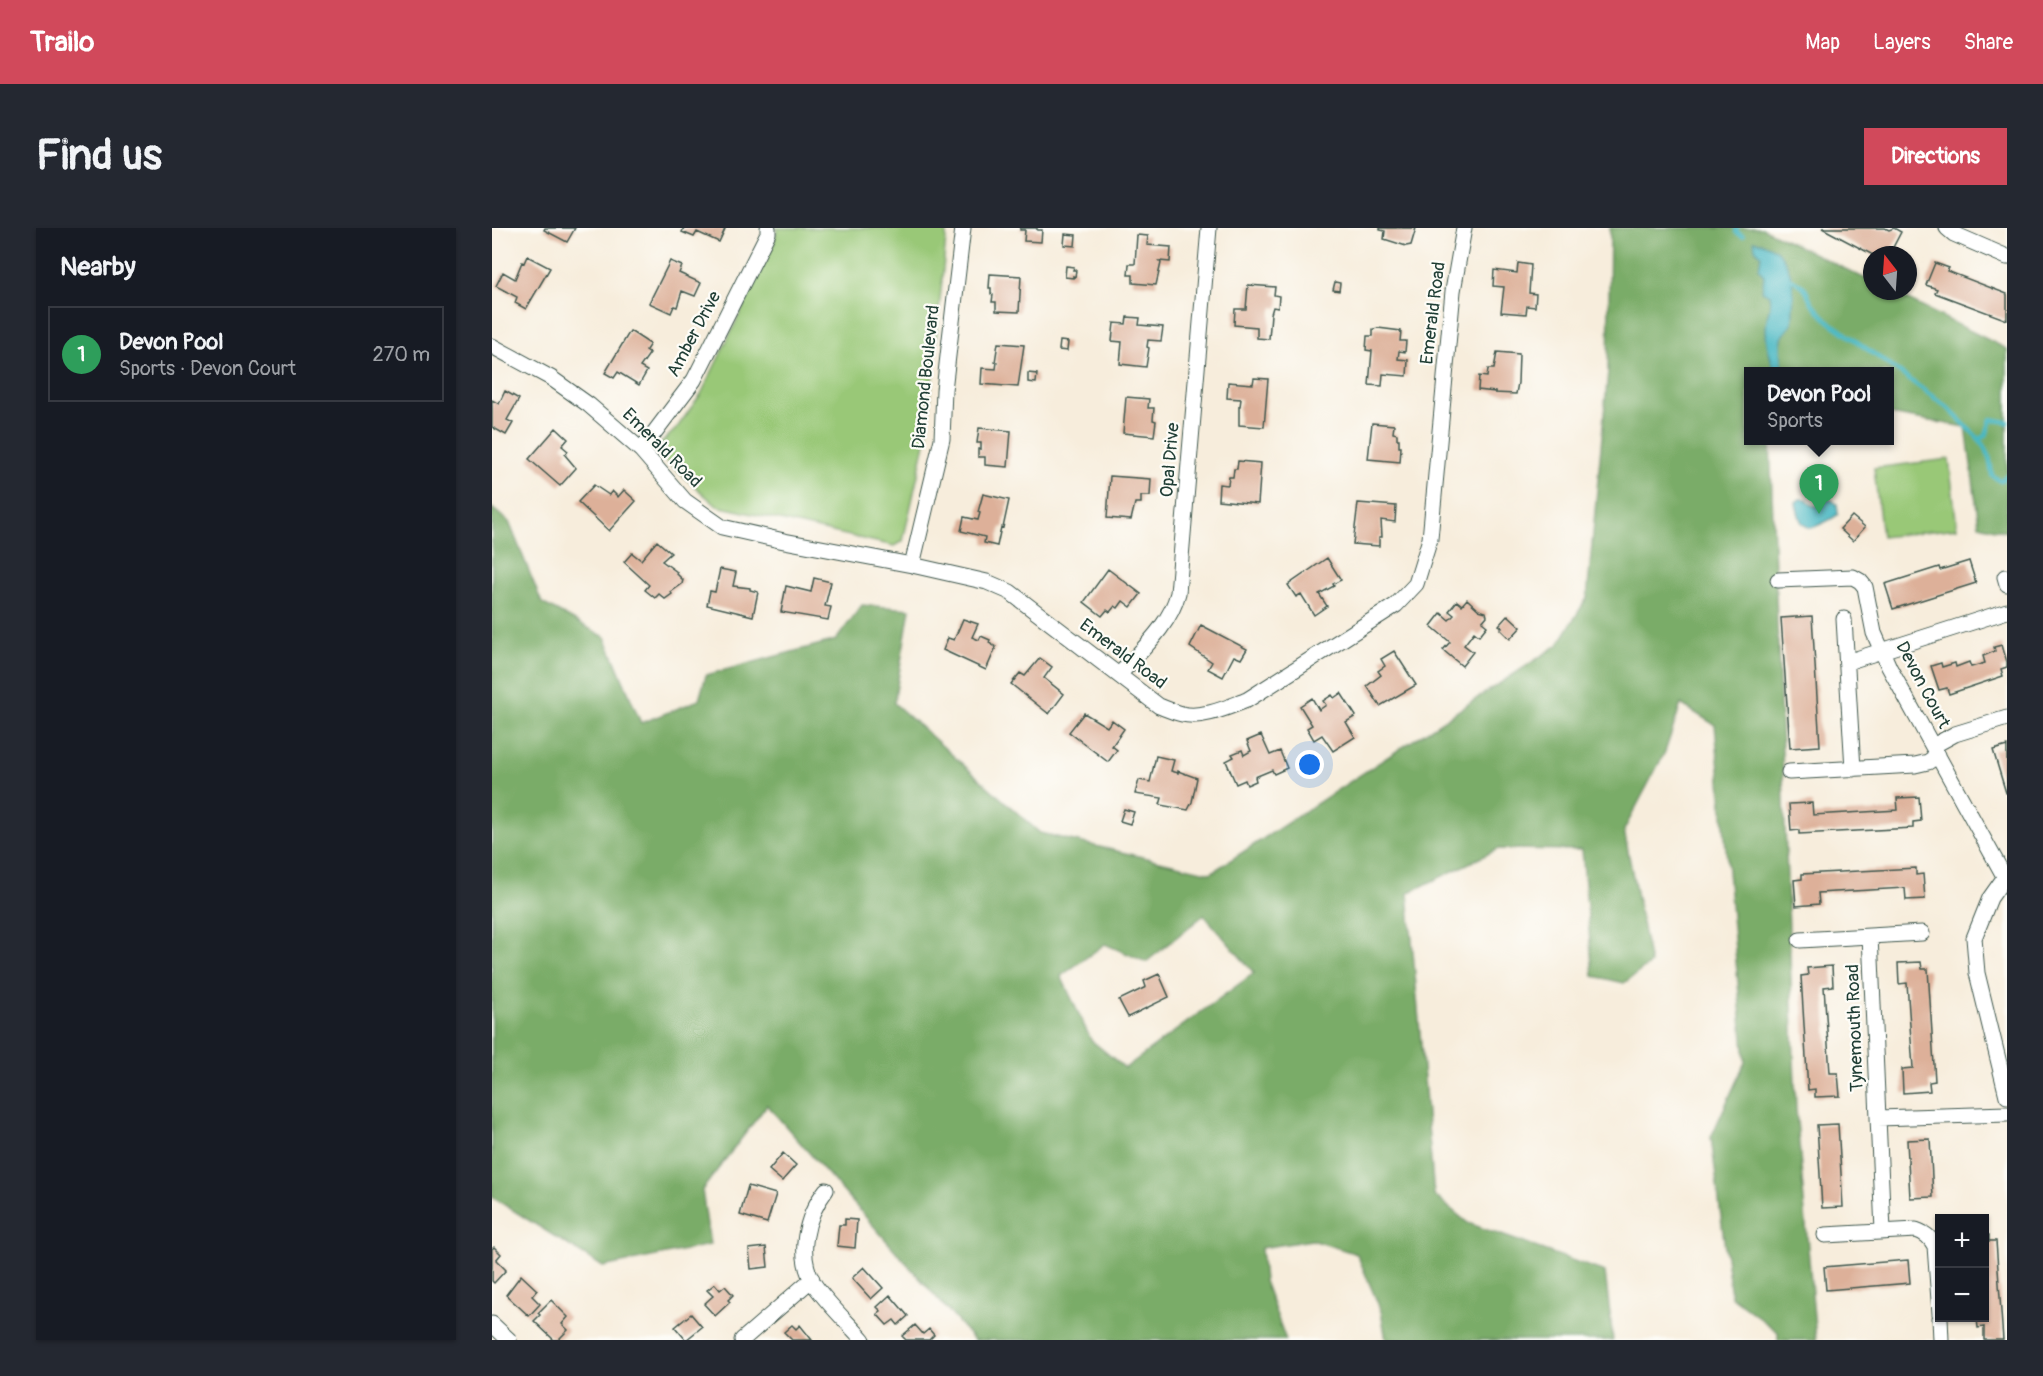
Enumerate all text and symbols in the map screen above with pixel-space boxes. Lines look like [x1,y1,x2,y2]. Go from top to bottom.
text: Trailo [30,25,94,60]
text: Map [1805,29,1840,56]
text: Layers [1873,29,1931,56]
text: Share [1964,29,2013,56]
button: Directions [1864,128,2007,185]
text: Find us [36,130,162,182]
north arrow [1863,246,1917,300]
text: Nearby [60,251,136,283]
street label: Emerald Road [1415,260,1451,366]
street label: Amber Drive [662,287,726,381]
street label: Diamond Boulevard [907,304,945,450]
text: Devon Pool [119,328,223,356]
text: 1 [78,342,85,367]
text: 270 m [372,342,430,367]
text: Sports · Devon Court [119,356,296,381]
popup [1744,367,1894,445]
text: Devon Pool [1767,380,1871,408]
street label: Emerald Road [617,403,707,493]
text: Sports [1767,408,1823,433]
street label: Opal Drive [1155,422,1185,498]
pin: 1 [1800,464,1838,514]
street label: Emerald Road [1075,614,1171,694]
street label: Devon Court [1890,638,1956,733]
your location [1295,750,1324,779]
street label: Tynemouth Road [1841,964,1869,1092]
map controls [1935,1214,1989,1322]
button: + [1935,1214,1989,1268]
button: − [1935,1268,1989,1322]

